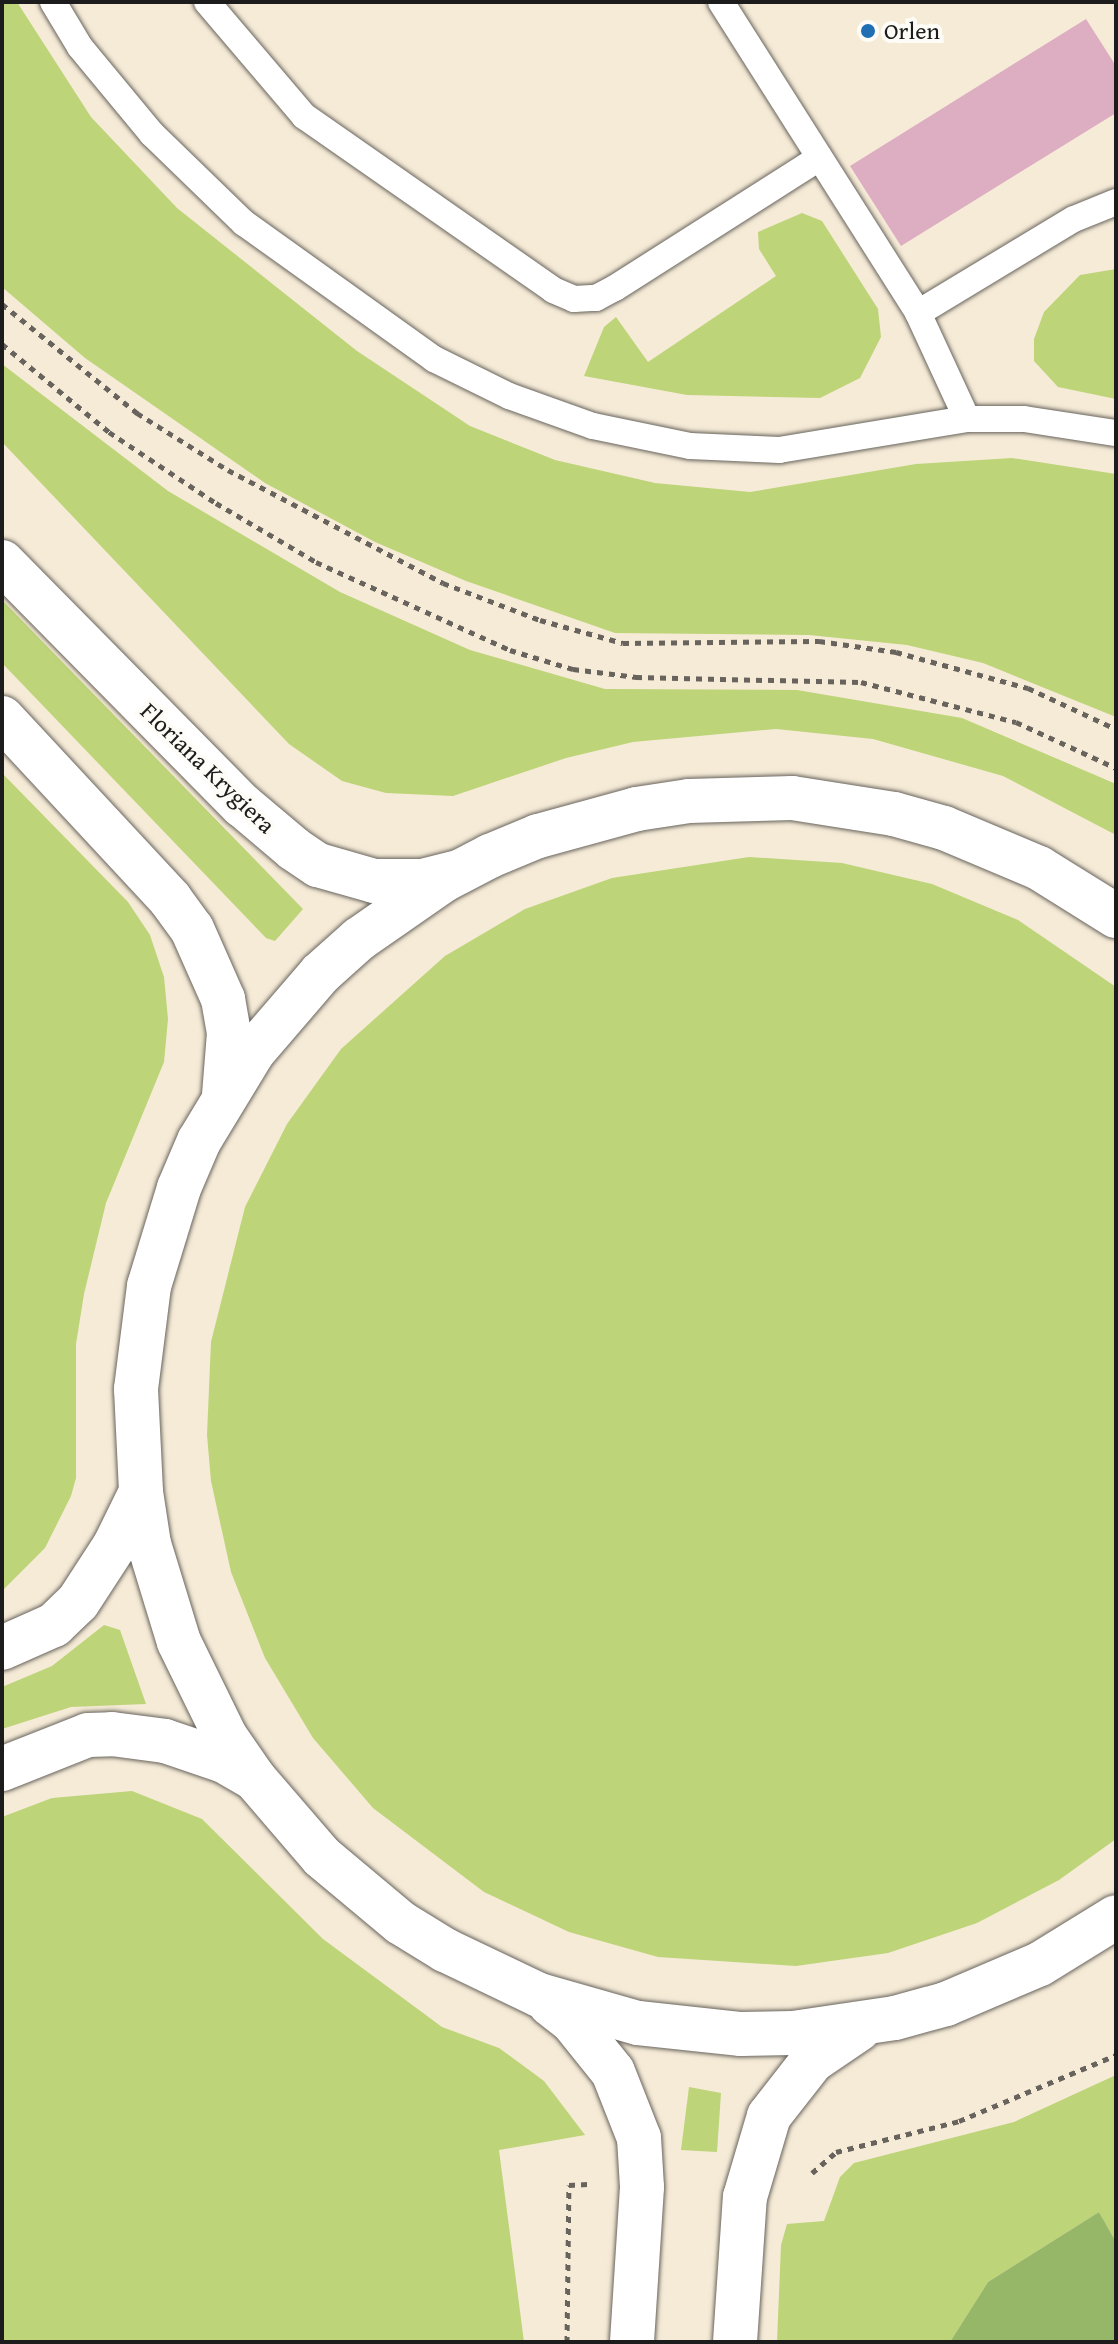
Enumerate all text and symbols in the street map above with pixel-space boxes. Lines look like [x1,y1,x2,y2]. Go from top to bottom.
place label: Orlen [884,17,940,45]
marker: Orlen [859,22,877,40]
street label: Floriana Krygiera [135,697,281,839]

